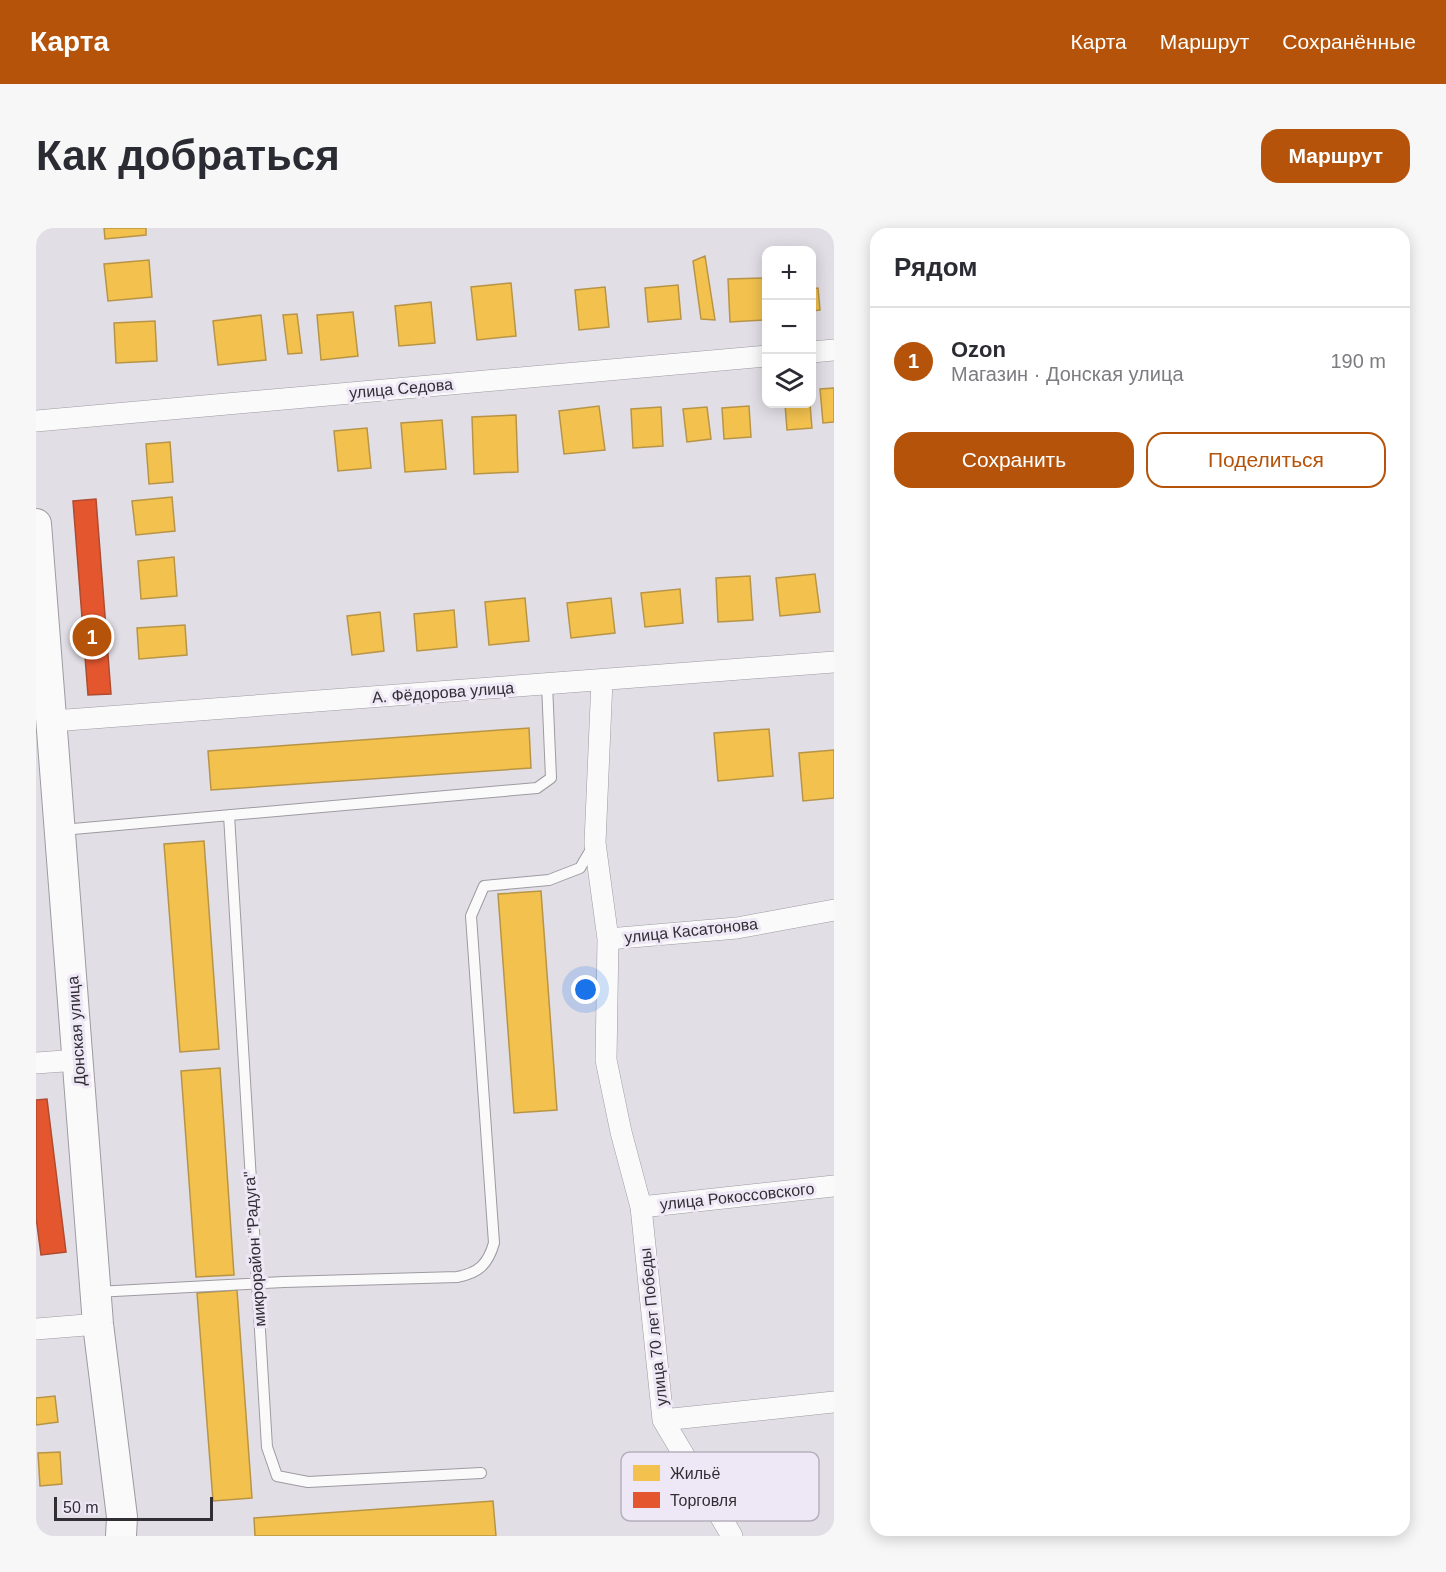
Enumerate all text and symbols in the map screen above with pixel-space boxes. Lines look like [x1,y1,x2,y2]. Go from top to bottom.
text: Карта [30,26,109,57]
text: Карта [1071,30,1127,53]
text: Маршрут [1160,30,1249,53]
text: Сохранённые [1282,30,1416,53]
button: Маршрут [1261,129,1410,183]
text: Как добраться [36,132,340,179]
map controls [762,246,816,408]
button: + [762,246,816,300]
text: Рядом [894,252,977,282]
button: − [762,300,816,354]
text: Ozon [951,337,1006,362]
text: 1 [908,350,919,372]
text: 190 m [1330,350,1386,372]
button: layers [762,354,816,408]
text: Магазин · Донская улица [951,363,1184,385]
street label: улица Седова [349,375,454,401]
button: Сохранить [894,432,1134,488]
button: Поделиться [1146,432,1386,488]
pin: 1 [72,614,112,660]
street label: А. Фёдорова улица [371,679,515,706]
street label: улица Касатонова [623,915,759,946]
street label: Донская улица [64,975,89,1086]
your location [571,975,600,1004]
street label: микрорайон "Радуга" [241,1171,268,1327]
street label: улица Рокоссовского [659,1180,815,1213]
street label: улица 70 лет Победы [637,1247,670,1407]
legend [621,1452,819,1521]
text: Жильё [670,1465,720,1482]
text: Торговля [670,1492,737,1509]
scale bar [54,1494,213,1522]
text: 50 m [63,1499,99,1516]

